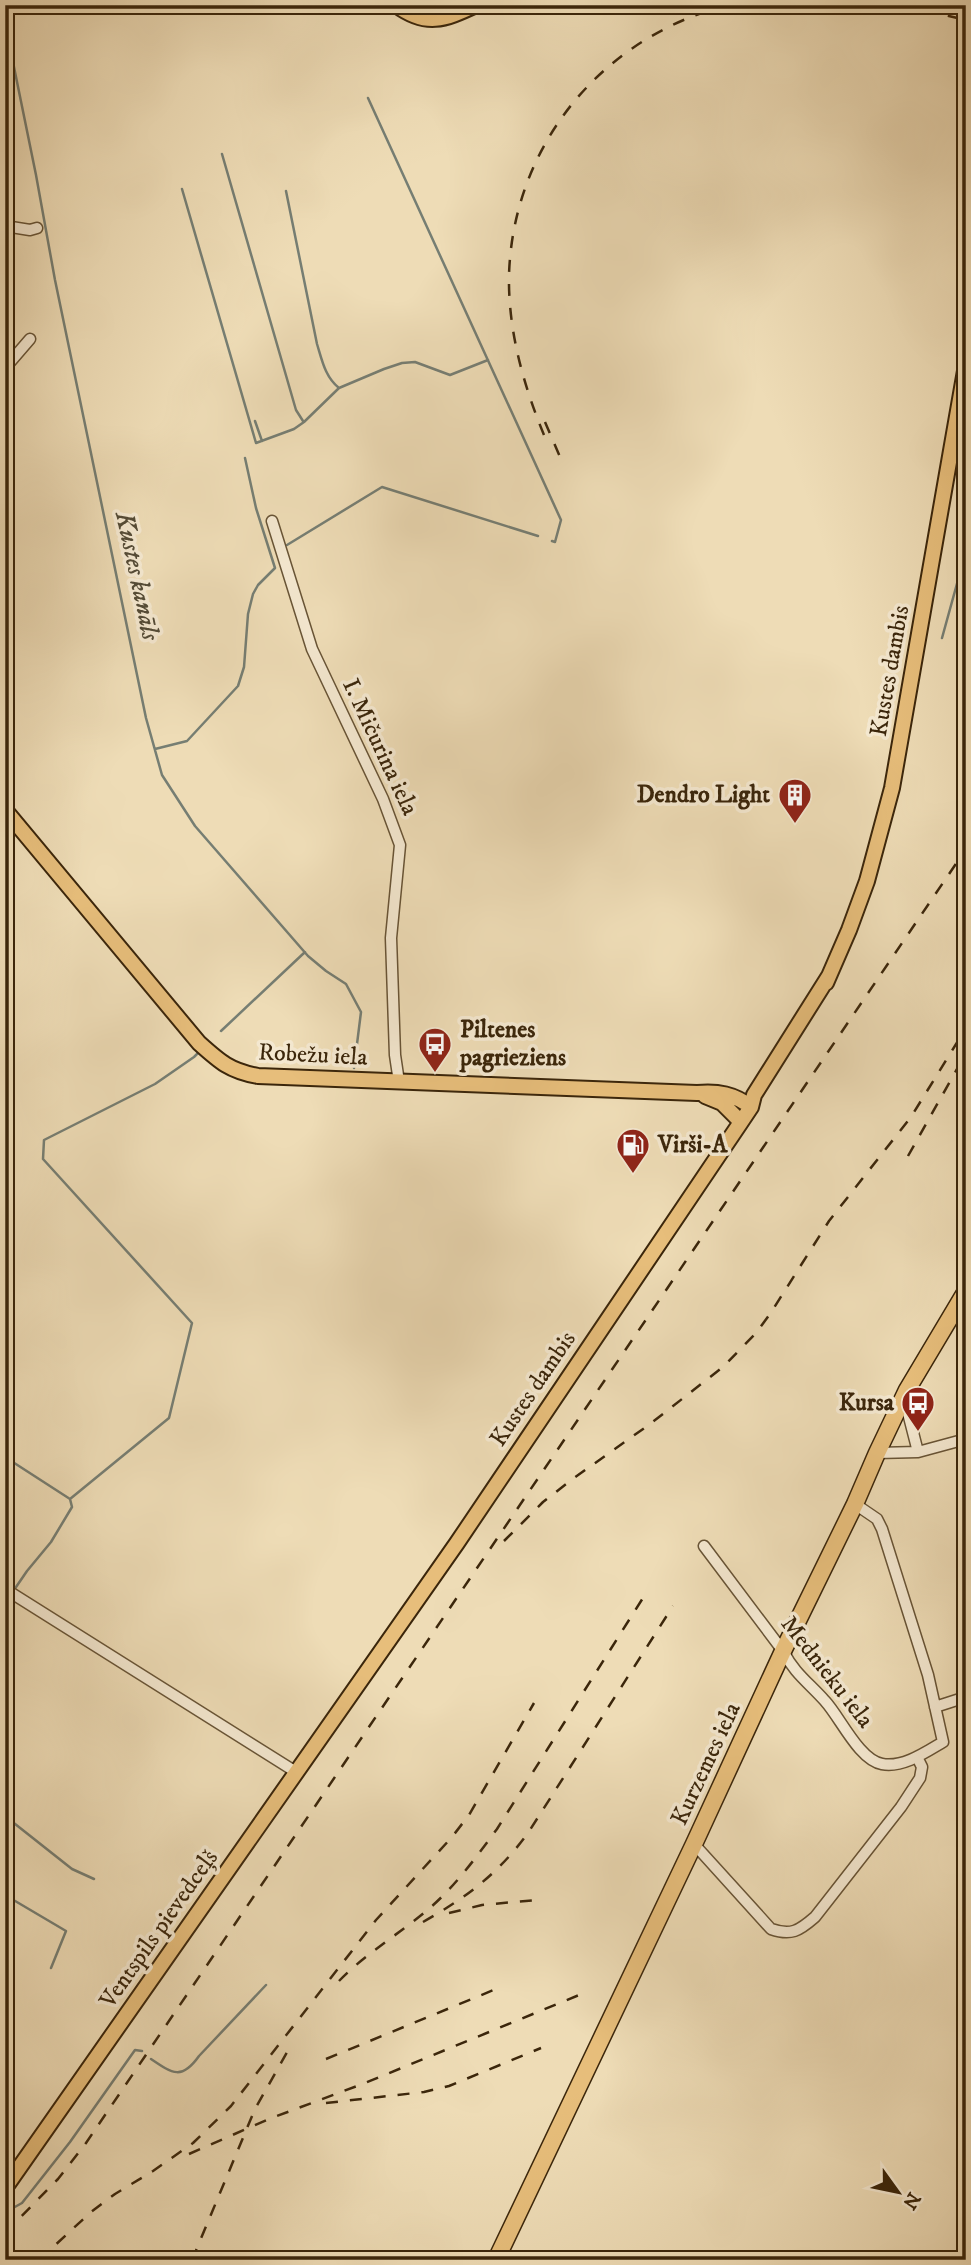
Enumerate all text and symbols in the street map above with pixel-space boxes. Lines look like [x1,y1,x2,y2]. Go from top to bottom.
water label: Kustes kanāls [107,508,167,645]
street label: Kustes dambis [864,603,916,739]
street label: I. Mičurina iela [335,674,425,821]
building icon: Dendro Light [776,776,814,825]
place label: Dendro Light [637,780,770,810]
place label: Piltenes pagrieziens [459,1015,566,1073]
bus stop icon: Piltenes pagrieziens [416,1025,454,1074]
street label: Robežu iela [258,1037,369,1073]
fuel station icon: Virši-A [614,1126,652,1175]
place label: Virši-A [657,1130,728,1160]
street label: Kustes dambis [483,1326,583,1452]
bus stop icon: Kursa [899,1384,937,1433]
place label: Kursa [839,1388,895,1418]
street label: Mednieku iela [774,1610,881,1735]
street label: Kurzemes iela [664,1697,748,1830]
street label: Ventspils pievedceļš [93,1844,225,2015]
north arrow [862,2156,932,2226]
text: N [897,2188,925,2214]

